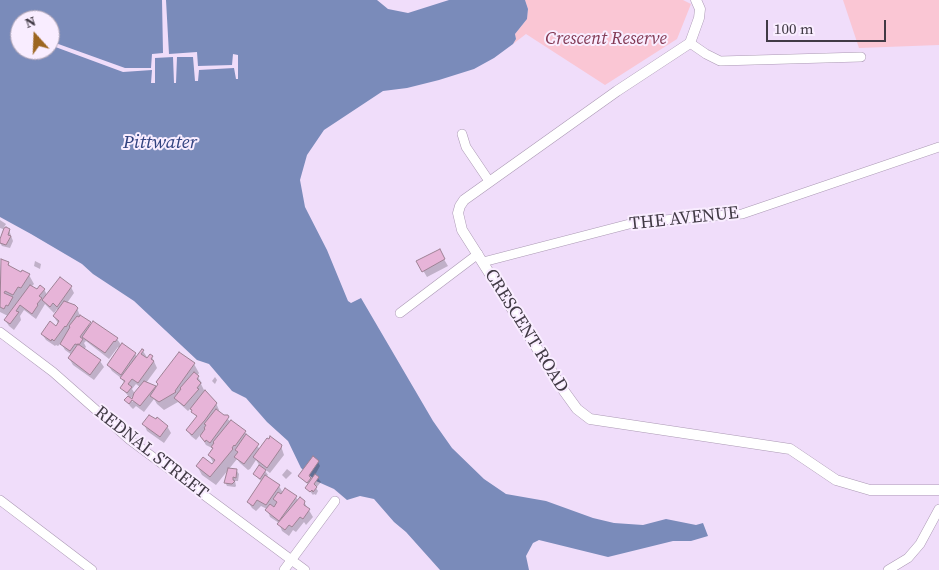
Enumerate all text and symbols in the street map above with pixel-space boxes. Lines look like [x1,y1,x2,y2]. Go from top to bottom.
north arrow [10,10,60,60]
scale bar [769,10,889,42]
text: N [22,11,38,33]
text: 100 m [774,18,814,39]
park label: Crescent Reserve [545,28,667,50]
water label: Pittwater [123,132,197,154]
street label: THE AVENUE [628,203,740,235]
street label: CRESCENT ROAD [479,265,573,397]
street label: REDNAL STREET [90,402,212,504]

